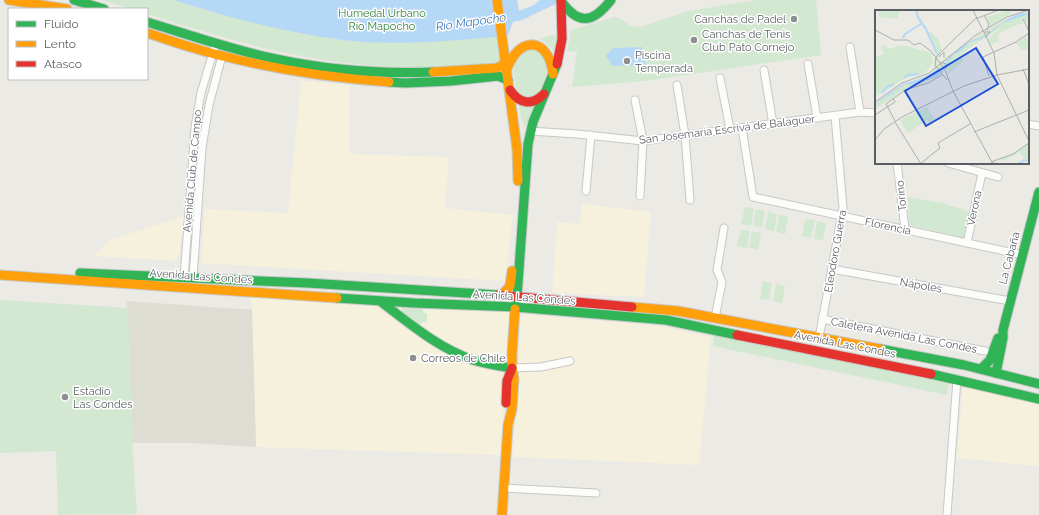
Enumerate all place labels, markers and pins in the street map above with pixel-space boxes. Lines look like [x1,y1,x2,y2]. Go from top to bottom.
place label: Canchas de Padel [694,13,786,26]
marker: Canchas de Padel [789,14,799,24]
place label: Canchas de Tenis Club Pato Cornejo [702,28,795,54]
marker: Canchas de Tenis Club Pato Cornejo [689,35,699,45]
place label: Piscina Temperada [635,49,693,75]
marker: Piscina Temperada [622,56,632,66]
place label: Correos de Chile [421,352,506,365]
marker: Correos de Chile [408,353,418,363]
place label: Estadio Las Condes [73,385,133,411]
marker: Estadio Las Condes [60,392,70,402]

